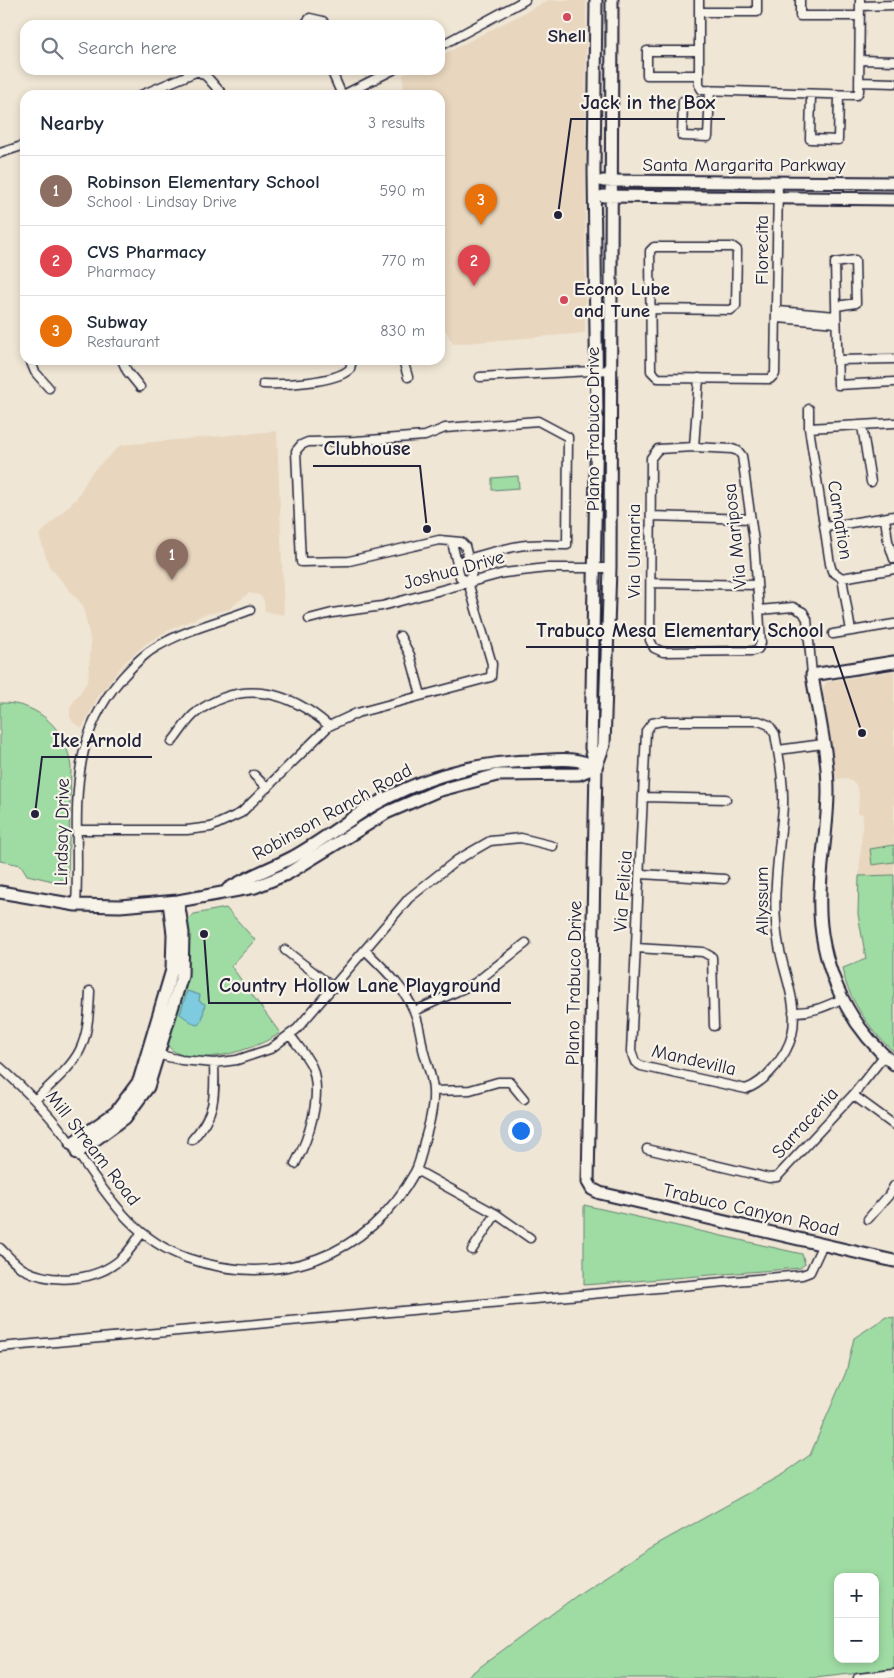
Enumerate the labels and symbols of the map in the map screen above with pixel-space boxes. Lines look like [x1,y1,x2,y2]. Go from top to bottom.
marker: Shell [561,11,573,23]
place label: Shell [548,25,586,47]
callout: Jack in the Box [571,84,725,119]
text: Jack in the Box [581,91,715,114]
street label: Santa Margarita Parkway [643,154,846,176]
pin: 3 [465,184,497,225]
street label: Florecita [751,215,773,285]
pin: 2 [458,245,490,286]
place label: Econo Lube and Tune [574,278,670,322]
marker: Econo Lube and Tune [558,294,570,306]
street label: Plano Trabuco Drive [582,347,604,511]
callout: Clubhouse [313,431,420,466]
text: Clubhouse [323,437,411,460]
street label: Carnation [823,479,857,561]
street label: Via Mariposa [719,482,751,590]
street label: Via Ulmaria [623,503,645,599]
pin: 1 [156,539,188,580]
street label: Joshua Drive [401,546,507,594]
callout: Trabuco Mesa Elementary School [526,612,833,647]
text: Trabuco Mesa Elementary School [536,619,824,642]
callout: Ike Arnold [42,722,152,757]
text: Ike Arnold [52,729,142,752]
street label: Robinson Ranch Road [248,759,416,865]
street label: Lindsay Drive [50,778,74,886]
street label: Via Felicia [609,849,637,933]
street label: Allyssum [751,866,773,936]
street label: Plano Trabuco Drive [562,900,586,1066]
callout: Country Hollow Lane Playground [209,968,511,1003]
text: Country Hollow Lane Playground [219,974,501,997]
street label: Mandevilla [650,1040,738,1080]
street label: Sarracenia [767,1083,843,1163]
street label: Mill Stream Road [41,1086,145,1210]
your location [508,1118,534,1144]
street label: Trabuco Canyon Road [661,1179,841,1241]

